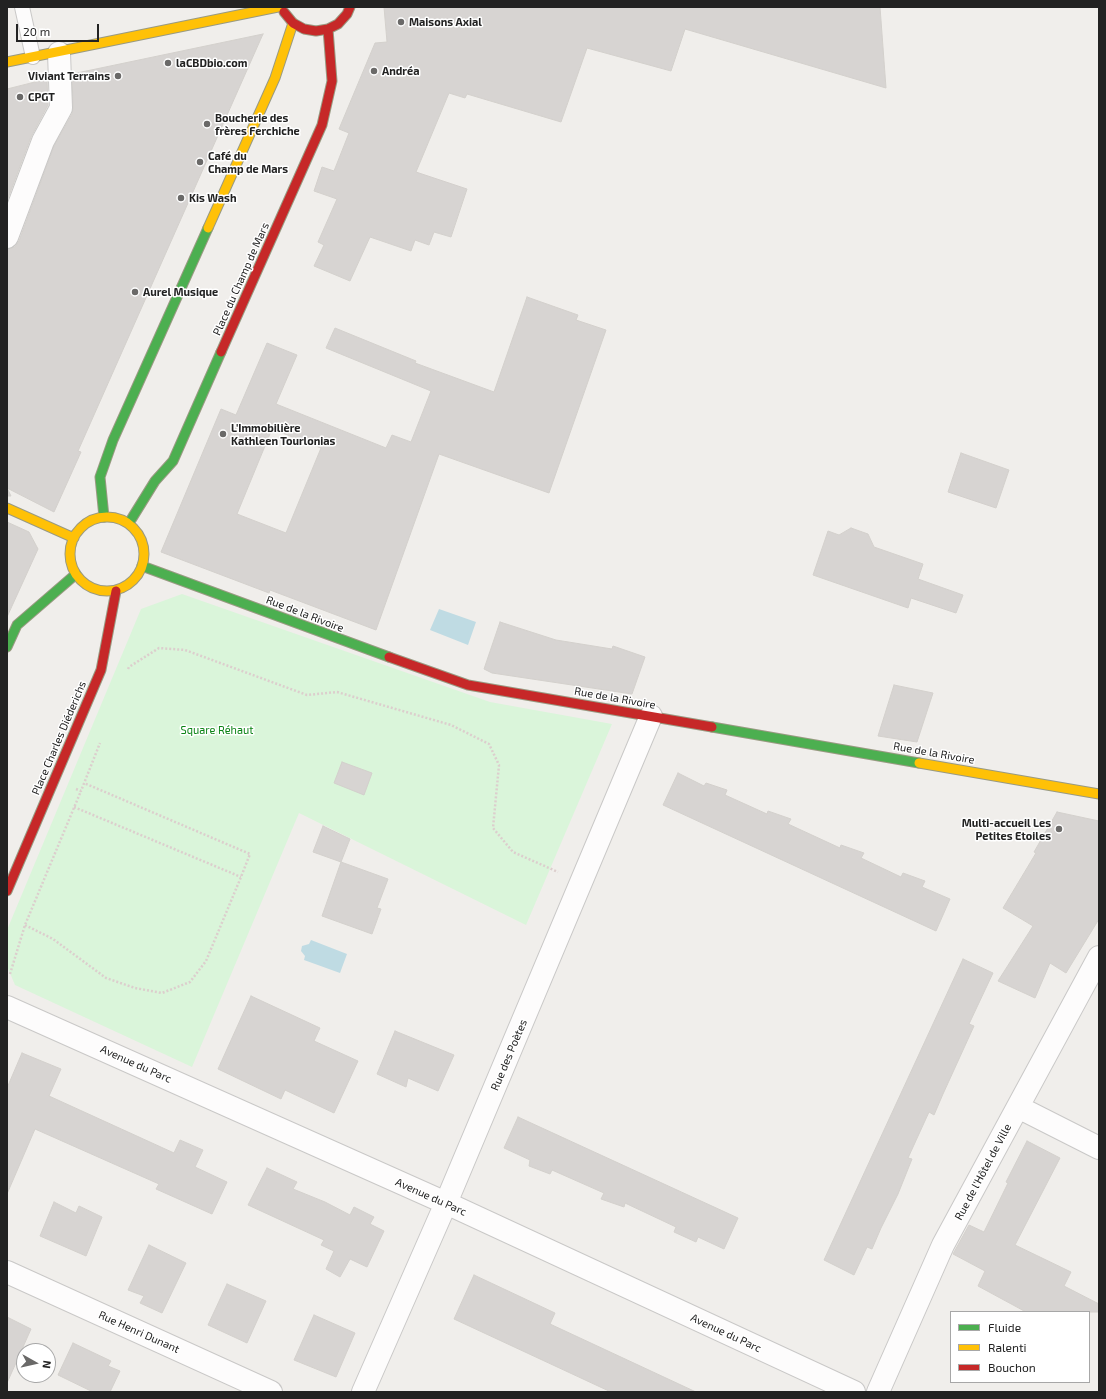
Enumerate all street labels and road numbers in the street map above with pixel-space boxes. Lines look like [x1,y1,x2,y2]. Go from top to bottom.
street label: Place du Champ de Mars [210,221,272,337]
street label: Rue de la Rivoire [264,593,346,635]
street label: Place Charles Diéderichs [29,679,89,797]
street label: Rue de la Rivoire [573,684,657,712]
street label: Rue de la Rivoire [892,739,976,767]
street label: Rue des Poètes [488,1017,530,1093]
street label: Avenue du Parc [98,1042,174,1086]
street label: Rue de l'Hôtel de Ville [952,1122,1014,1222]
street label: Avenue du Parc [393,1175,469,1219]
street label: Rue Henri Dunant [96,1308,182,1356]
street label: Avenue du Parc [689,1311,763,1355]

